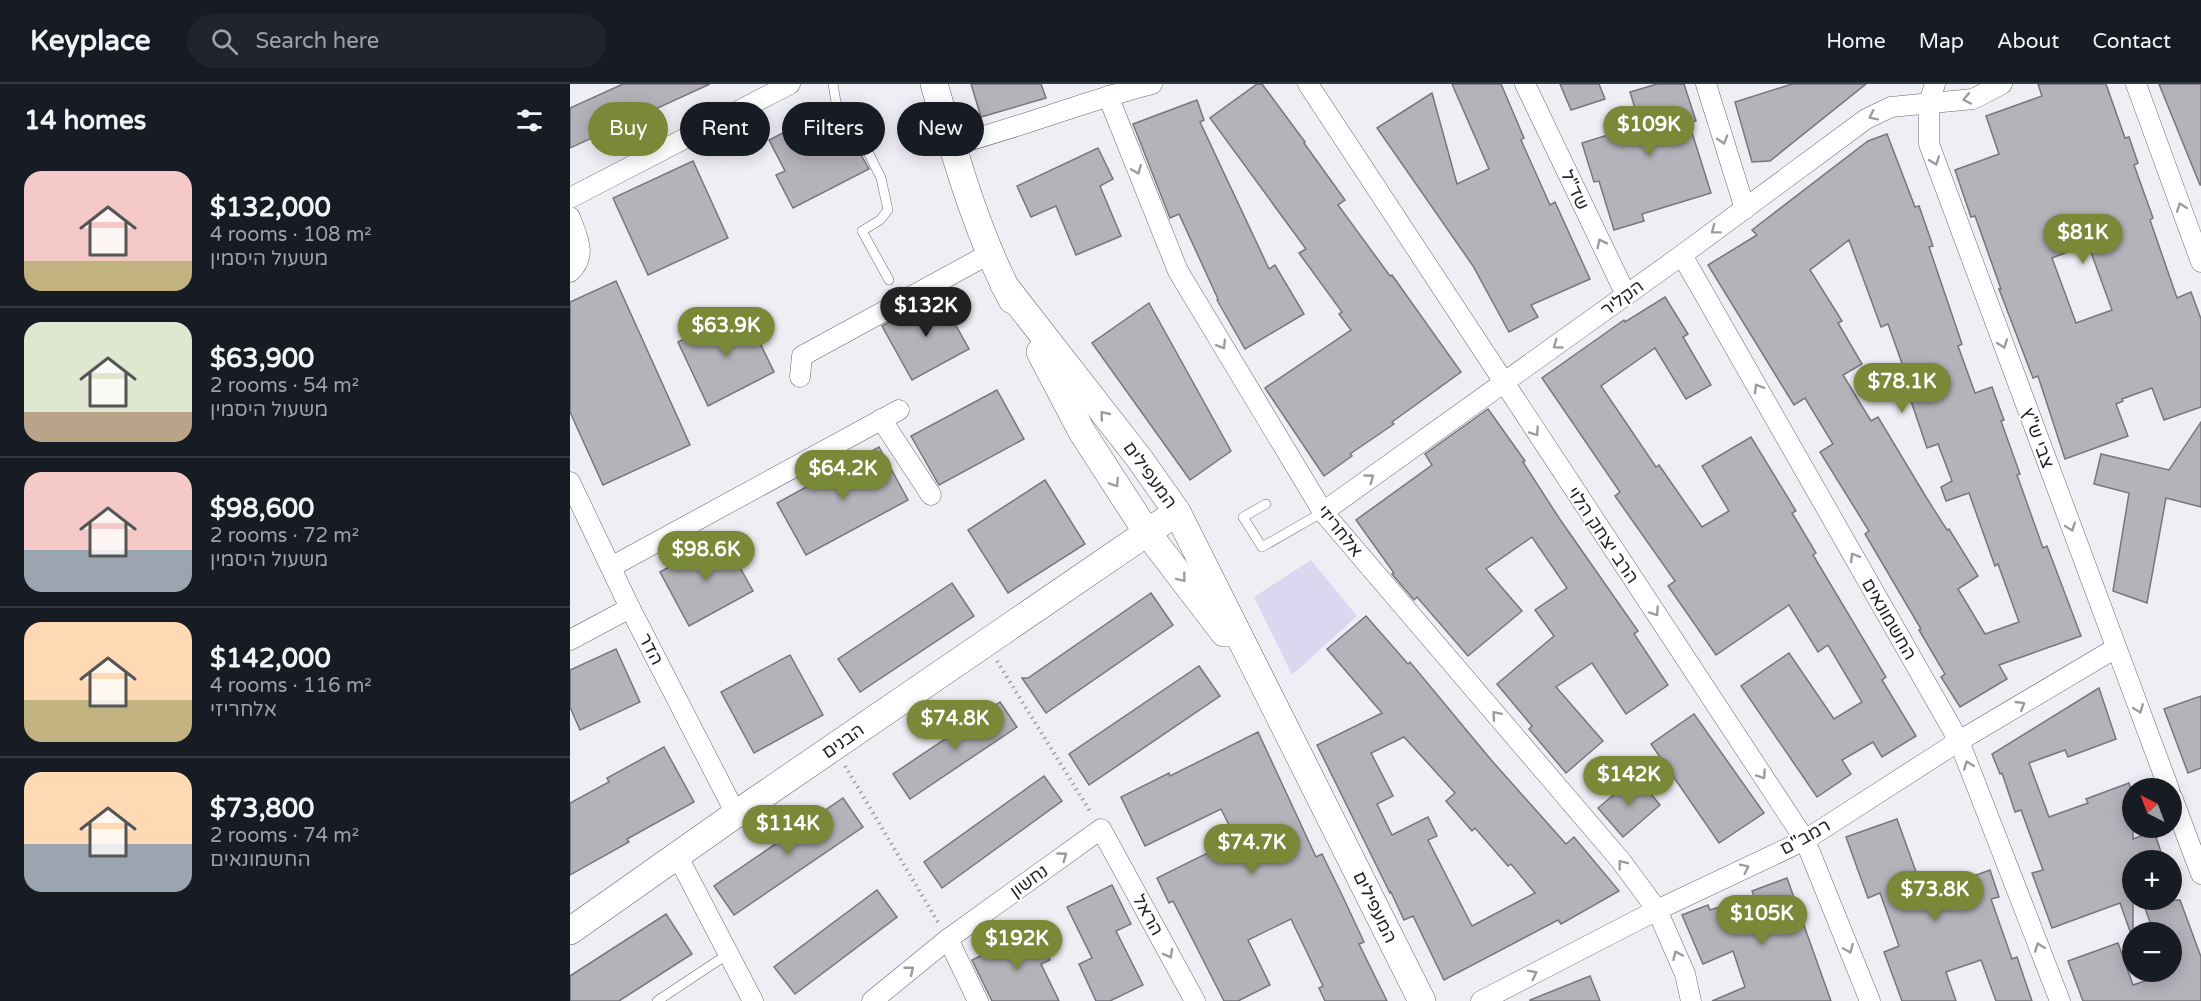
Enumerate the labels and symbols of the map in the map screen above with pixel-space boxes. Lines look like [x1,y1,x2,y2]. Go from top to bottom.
one-way arrow [1962,92,1972,104]
pin: $109K [1607,106,1691,157]
one-way arrow [1868,108,1879,120]
one-way arrow [1716,134,1728,145]
one-way arrow [1928,155,1941,166]
one-way arrow [1130,164,1142,175]
street label: שד"ל [1556,166,1594,214]
one-way arrow [2176,202,2188,213]
pin: $81K [2047,214,2119,265]
one-way arrow [1711,223,1722,234]
one-way arrow [1596,238,1608,249]
street label: הקליר [1596,275,1648,321]
pin: $132K [884,287,968,338]
pin: $63.9K [677,307,775,358]
one-way arrow [1553,337,1564,348]
one-way arrow [1996,337,2008,348]
one-way arrow [1215,339,1226,349]
pin: $78.1K [1853,363,1951,414]
one-way arrow [1754,384,1765,394]
street label: צבי ש"ץ [2017,405,2059,471]
one-way arrow [1101,411,1112,422]
one-way arrow [1528,426,1540,436]
street label: המעפילים [1118,437,1182,513]
pin: $64.2K [794,450,892,501]
one-way arrow [1364,475,1375,486]
one-way arrow [1107,477,1119,487]
street label: הרב יצחק הלוי [1563,482,1643,588]
street label: אלחריזי [1312,501,1368,561]
one-way arrow [2063,521,2076,531]
pin: $98.6K [657,531,755,582]
one-way arrow [1850,553,1861,563]
one-way arrow [1175,571,1186,582]
street label: החשמונאים [1857,574,1921,664]
one-way arrow [1647,606,1658,617]
street label: הדר [634,629,668,669]
pin: $74.8K [906,700,1004,751]
one-way arrow [2015,700,2025,712]
one-way arrow [2132,703,2144,714]
one-way arrow [1492,711,1503,722]
street label: הבנים [818,719,868,763]
pin: $142K [1587,756,1671,807]
one-way arrow [1963,760,1975,771]
one-way arrow [1755,768,1766,779]
north arrow [2122,778,2182,838]
pin: $114K [746,805,830,856]
street label: רמב"ם [1776,814,1834,860]
pin: $74.7K [1203,824,1301,875]
one-way arrow [1057,852,1068,863]
one-way arrow [1619,859,1630,870]
street label: נחשון [1005,860,1053,902]
one-way arrow [1739,864,1750,876]
street label: המעפילים [1348,867,1402,947]
pin: $73.8K [1886,871,1984,922]
street label: הראל [1128,891,1168,939]
pin: $105K [1720,895,1804,946]
pin: $192K [975,920,1059,971]
one-way arrow [1842,942,1854,953]
one-way arrow [2034,942,2046,953]
one-way arrow [1162,948,1173,958]
one-way arrow [1672,950,1684,961]
one-way arrow [903,967,914,978]
one-way arrow [1527,970,1537,981]

